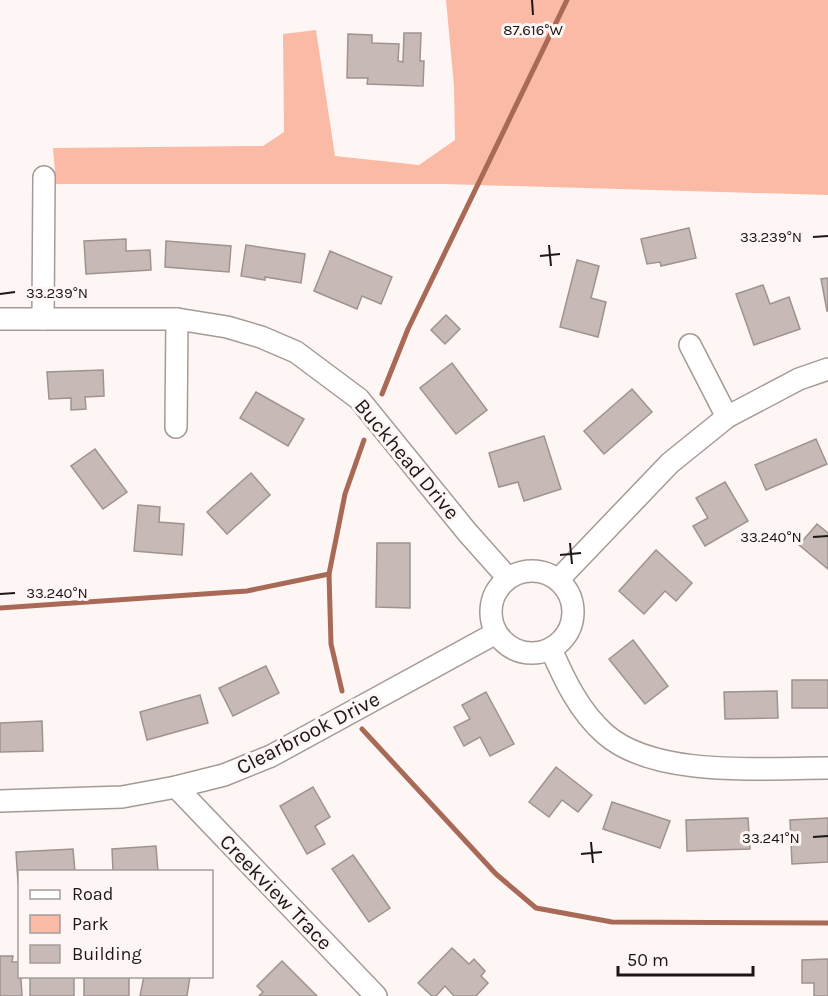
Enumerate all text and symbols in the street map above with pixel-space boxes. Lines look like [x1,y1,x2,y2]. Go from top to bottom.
text: 87.616°W [503,21,563,39]
text: 33.239°N [740,228,802,246]
text: 33.239°N [26,284,88,302]
street label: Buckhead Drive [350,394,464,524]
text: 33.240°N [740,528,802,546]
text: 33.240°N [26,584,88,602]
street label: Clearbrook Drive [232,687,384,779]
street label: Creekview Trace [215,829,337,955]
text: 33.241°N [742,829,800,847]
legend [18,870,213,978]
text: Road [72,883,113,905]
text: Park [72,913,109,935]
scale bar [618,939,753,977]
text: Building [72,943,142,965]
text: 50 m [627,949,669,971]

